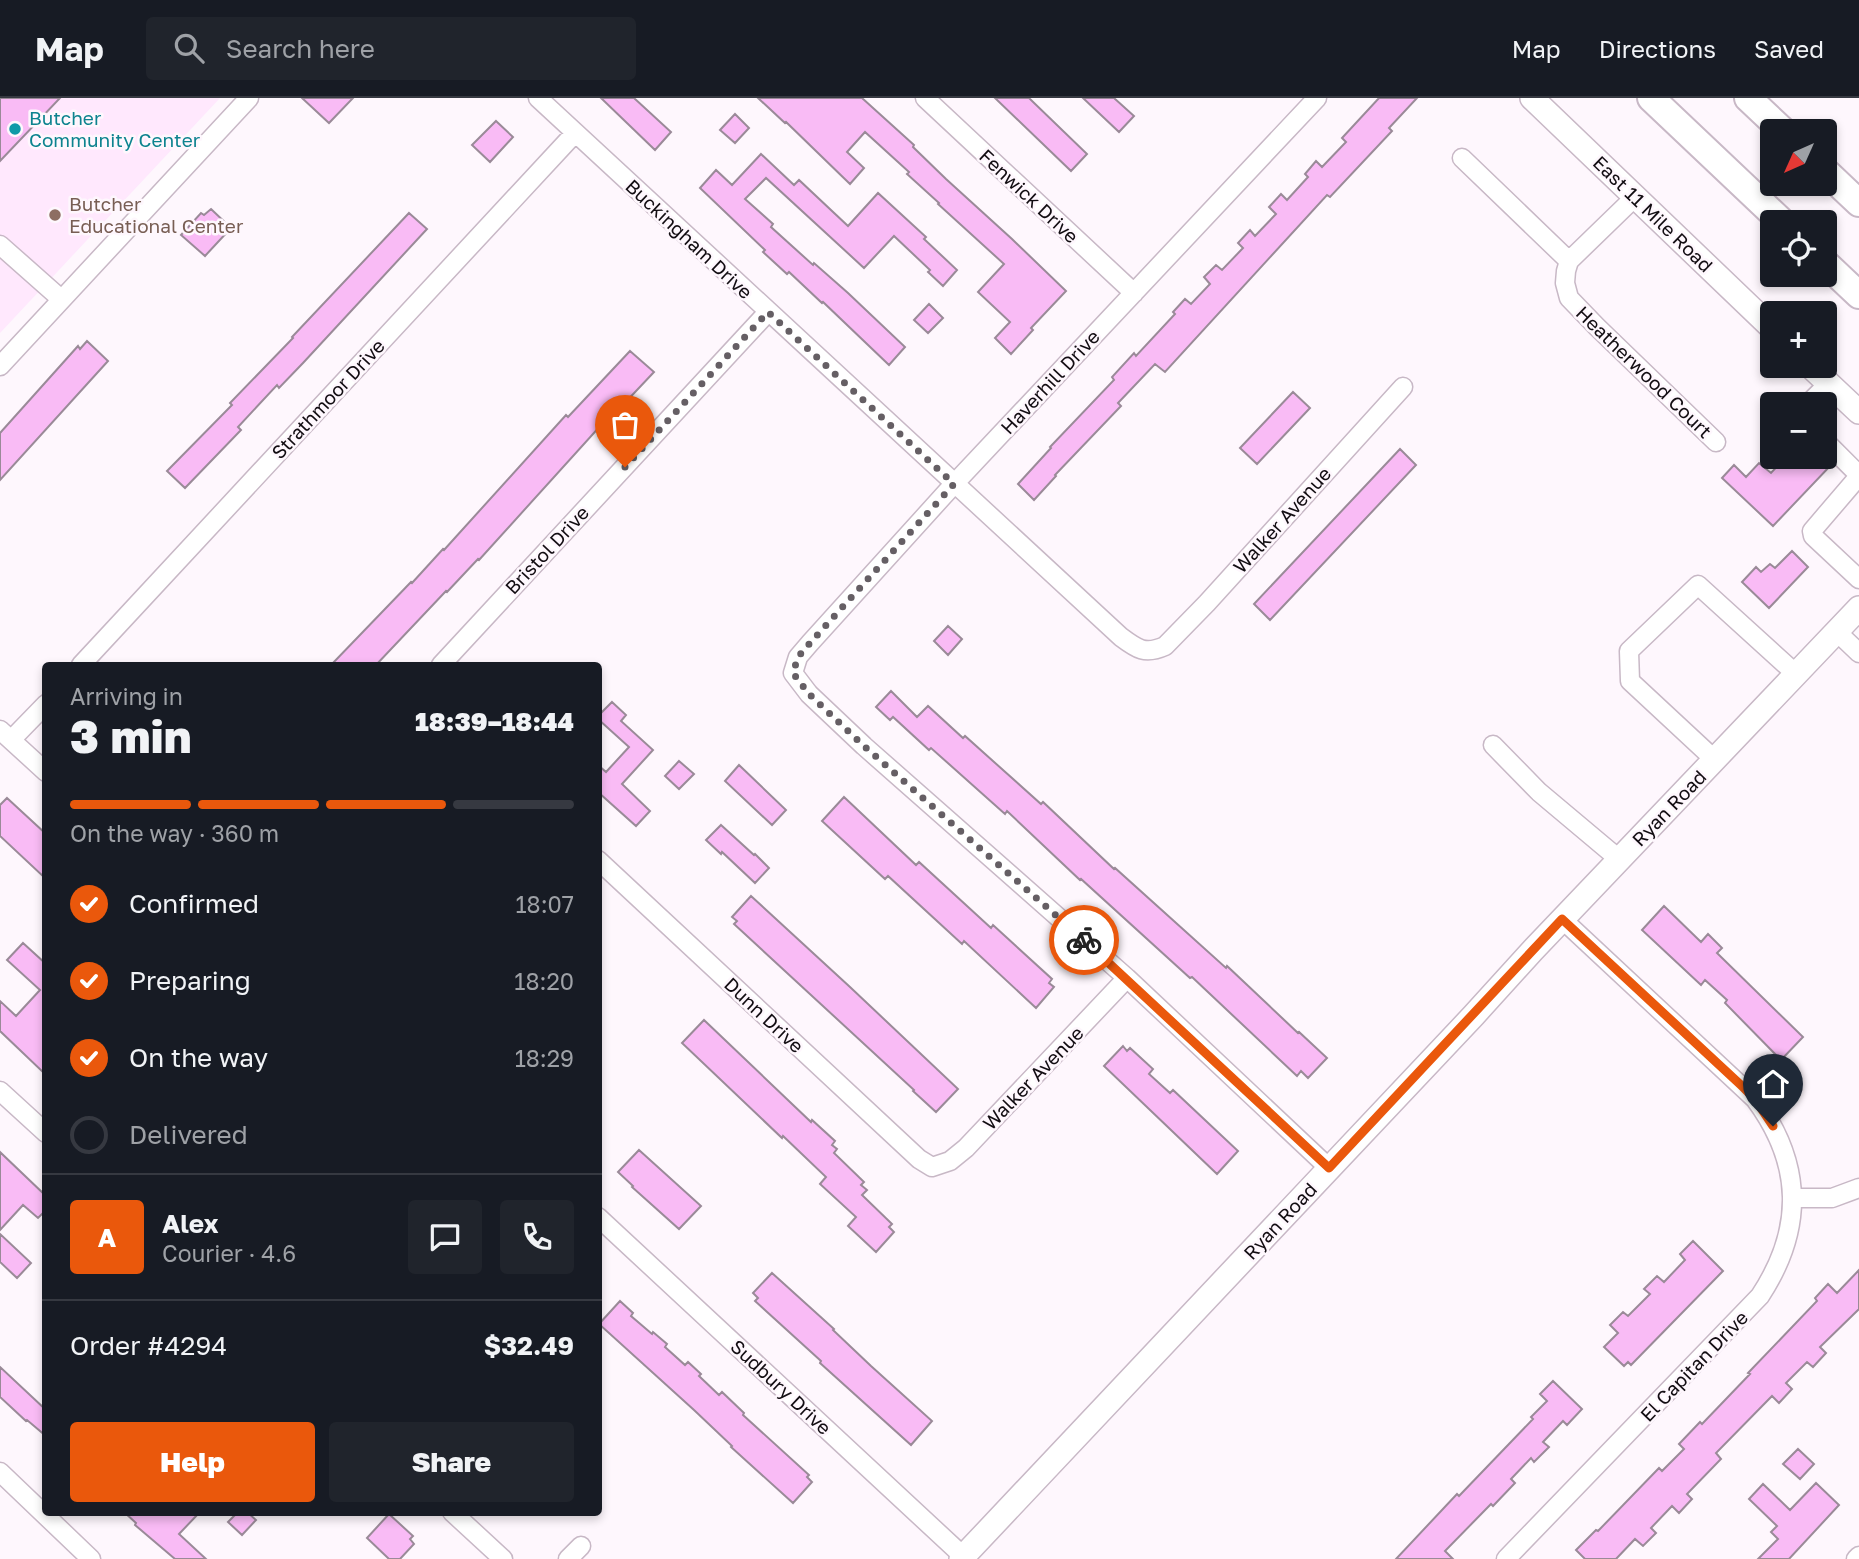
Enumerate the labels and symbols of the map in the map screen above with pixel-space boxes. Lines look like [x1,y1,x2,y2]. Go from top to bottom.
place label: Butcher Community Center [29,106,201,151]
north arrow [1760,119,1838,196]
marker: Butcher Community Center [7,121,23,137]
street label: Fenwick Drive [975,144,1084,247]
street label: East 11 Mile Road [1589,151,1718,277]
street label: Buckingham Drive [621,174,757,303]
place label: Butcher Educational Center [69,192,244,237]
marker: Butcher Educational Center [47,207,63,223]
street label: Heatherwood Court [1572,301,1717,442]
street label: Haverhill Drive [995,325,1104,439]
street label: Strathmoor Drive [266,334,389,463]
pin [595,395,655,467]
street label: Walker Avenue [1228,462,1335,577]
street label: Bristol Drive [500,501,593,599]
street label: Ryan Road [1627,765,1711,850]
courier [1049,905,1119,975]
street label: Dunn Drive [720,972,809,1057]
street label: Walker Avenue [978,1021,1088,1134]
pin [1743,1054,1803,1126]
street label: Ryan Road [1238,1177,1321,1264]
street label: El Capitan Drive [1635,1306,1752,1426]
street label: Sudbury Drive [726,1334,836,1439]

